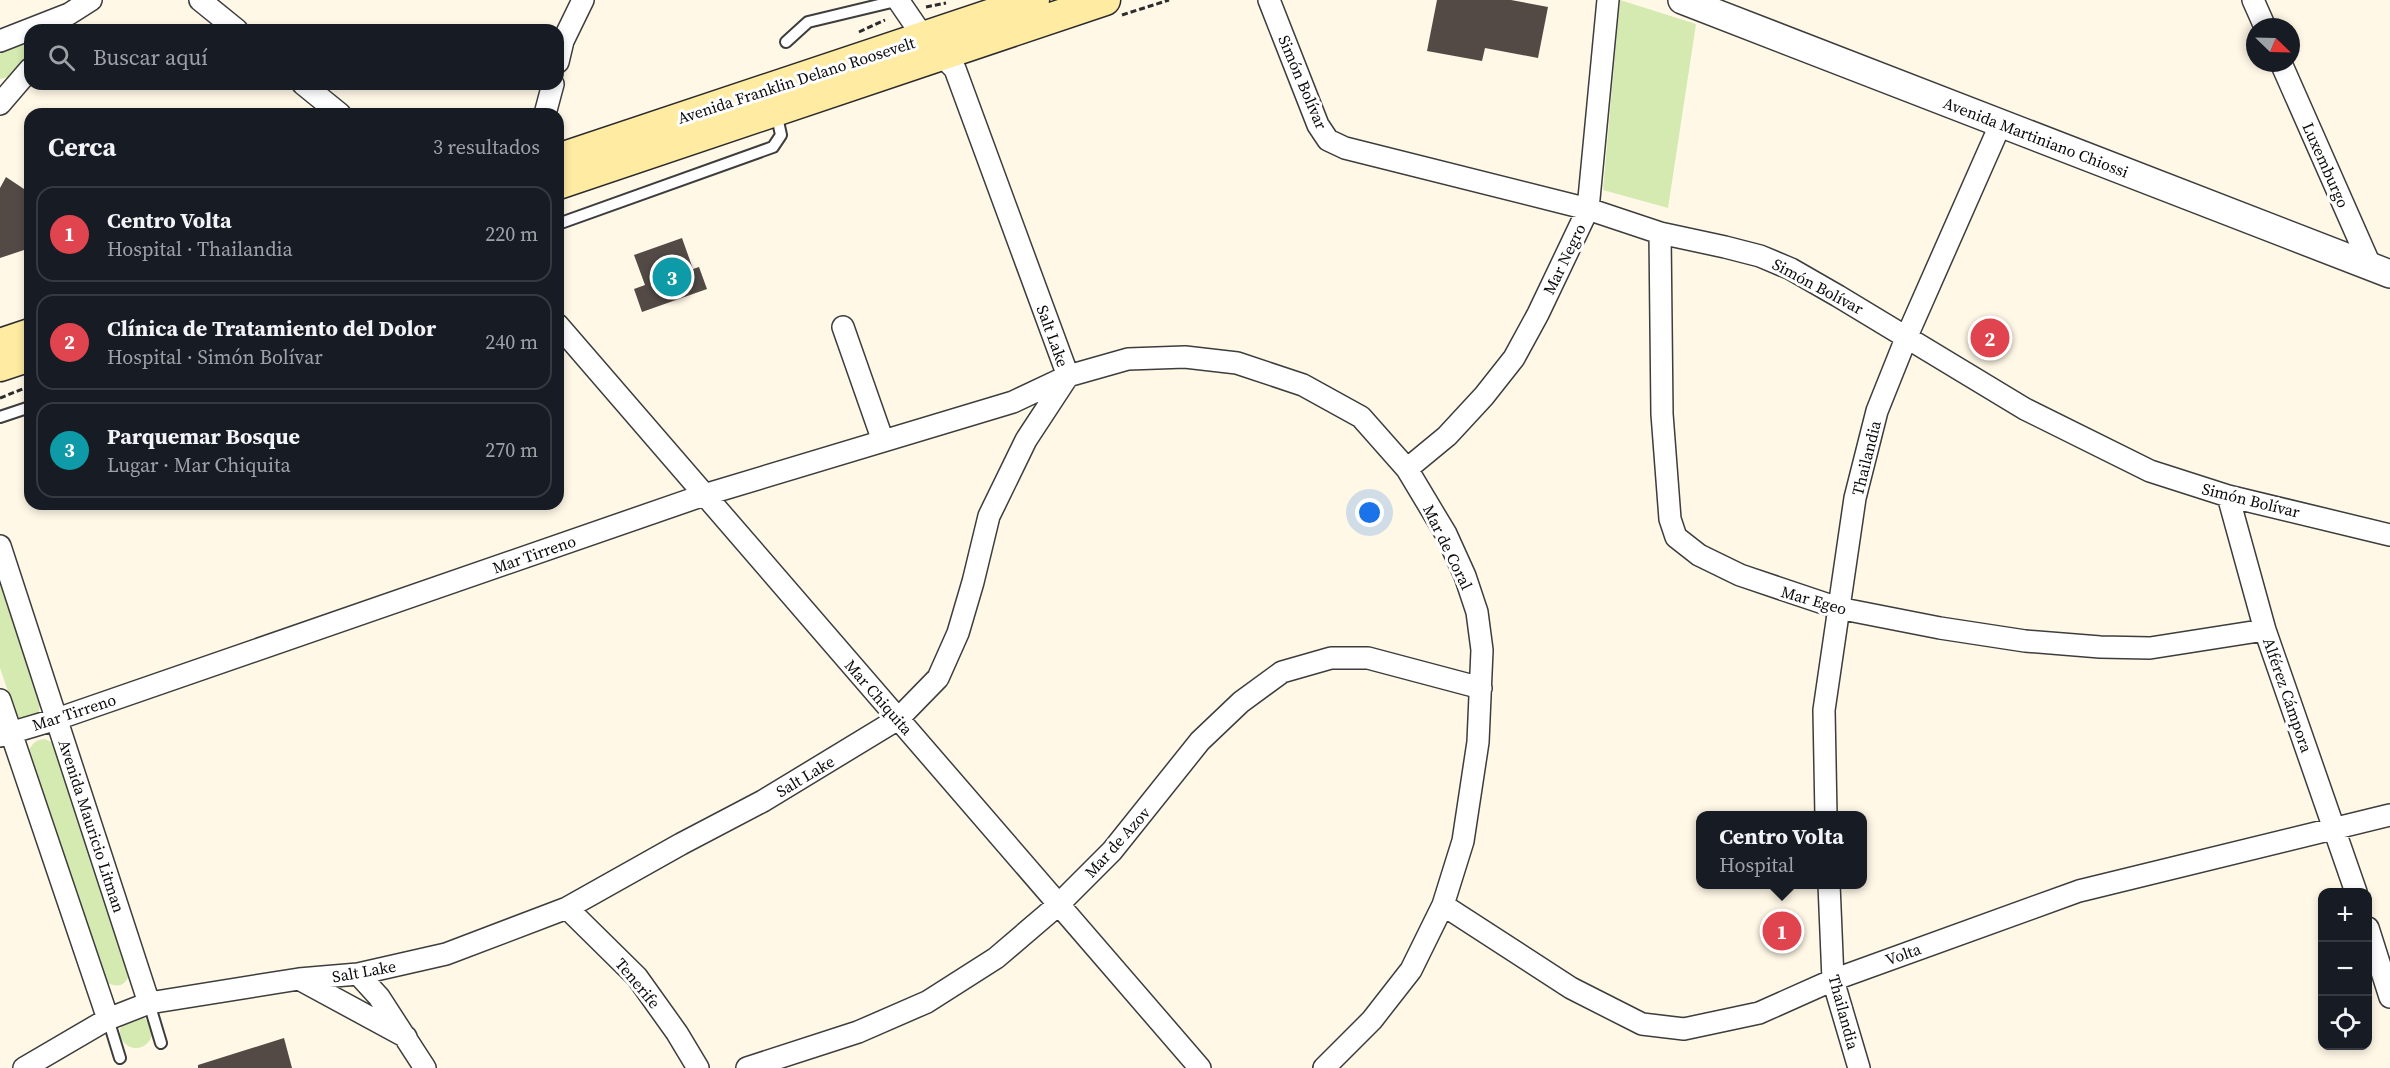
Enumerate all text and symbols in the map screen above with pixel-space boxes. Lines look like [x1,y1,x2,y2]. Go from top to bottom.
north arrow [2246,18,2300,72]
search box [24,24,564,90]
street label: Avenida Franklin Delano Roosevelt [674,31,918,129]
street label: Simón Bolívar [1273,32,1333,133]
icon: search [45,41,78,74]
text: Buscar aquí [93,42,208,72]
street label: Avenida Martiniano Chiossi [1940,91,2132,183]
street label: Luxemburgo [2297,119,2355,211]
text: Cerca [48,129,116,165]
text: 3 resultados [433,133,540,161]
text: Centro Volta [107,205,232,235]
text: 1 [64,220,75,248]
text: 220 m [485,220,538,248]
street label: Mar Negro [1537,220,1591,298]
text: Hospital · Thailandia [107,235,293,263]
street label: Simón Bolívar [1769,253,1868,319]
pin: 3 [652,254,692,300]
street label: Salt Lake [1032,302,1074,370]
text: Clínica de Tratamiento del Dolor [107,313,436,343]
pin: 2 [1970,316,2010,360]
text: 2 [64,328,75,356]
text: 240 m [485,328,538,356]
text: Hospital · Simón Bolívar [107,343,323,371]
street label: Thailandia [1846,417,1886,498]
text: Parquemar Bosque [107,421,300,451]
text: 3 [64,436,75,464]
text: 270 m [485,436,538,464]
text: Lugar · Mar Chiquita [107,451,291,479]
street label: Simón Bolívar [2200,477,2303,523]
your location [1355,498,1384,527]
street label: Mar de Coral [1418,501,1478,593]
street label: Mar Tirreno [489,529,579,579]
street label: Mar Egeo [1779,580,1850,620]
street label: Alférez Cámpora [2258,635,2318,756]
street label: Mar Chiquita [840,654,919,740]
street label: Mar Tirreno [29,688,119,736]
street label: Avenida Mauricio Litman [54,737,130,916]
street label: Salt Lake [772,750,838,802]
street label: Mar de Azov [1079,802,1155,882]
popup [1696,811,1867,889]
text: Centro Volta [1719,821,1844,851]
text: Hospital [1719,851,1794,879]
map controls [2318,888,2372,1050]
button: + [2318,888,2372,942]
pin: 1 [1762,908,1802,954]
street label: Volta [1882,937,1925,971]
button: − [2318,942,2372,996]
street label: Tenerife [610,953,666,1013]
street label: Salt Lake [330,955,398,987]
street label: Thailandia [1823,972,1865,1053]
button: locate [2318,996,2372,1050]

